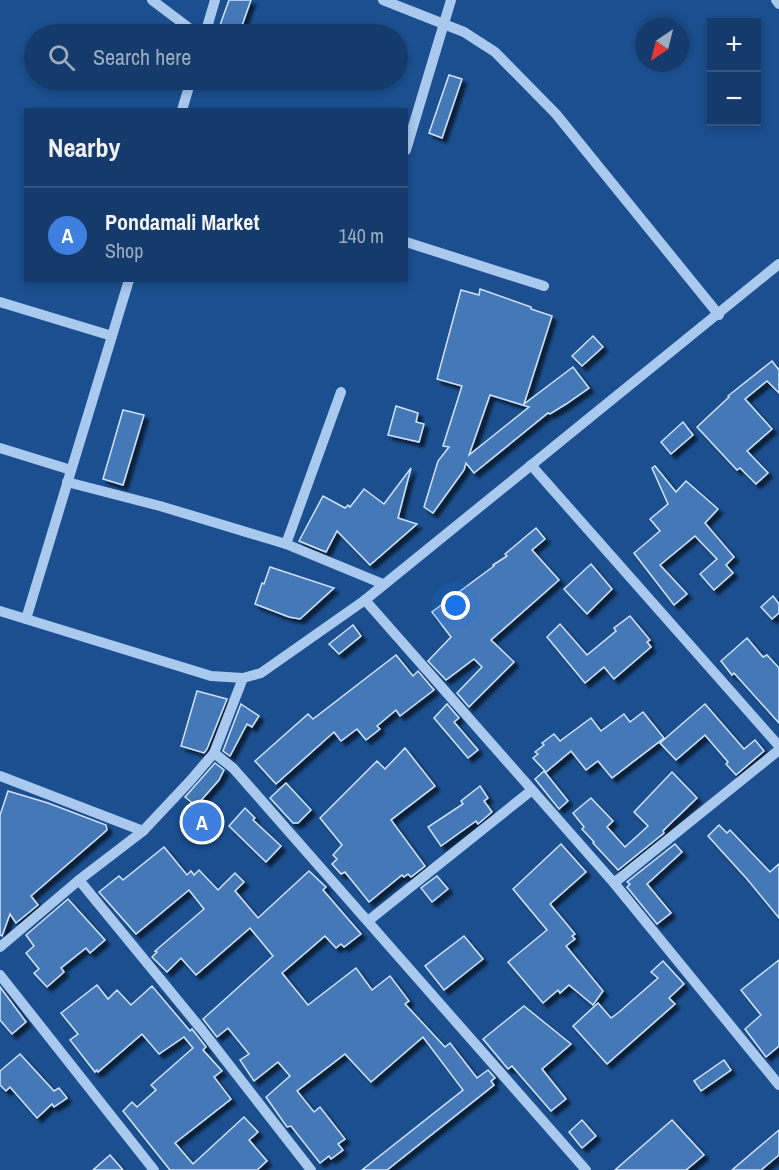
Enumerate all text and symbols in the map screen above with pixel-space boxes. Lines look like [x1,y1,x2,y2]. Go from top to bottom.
north arrow [635,18,689,72]
map controls [707,18,761,126]
button: + [707,18,761,72]
search box [24,24,408,90]
icon: search [45,41,78,74]
text: Search here [93,42,191,72]
button: − [707,72,761,126]
text: Nearby [48,130,120,165]
text: Pondamali Market [105,207,259,237]
text: A [62,222,73,249]
text: 140 m [338,222,384,249]
text: Shop [105,237,143,264]
your location [441,591,470,620]
pin: A [182,800,222,844]

